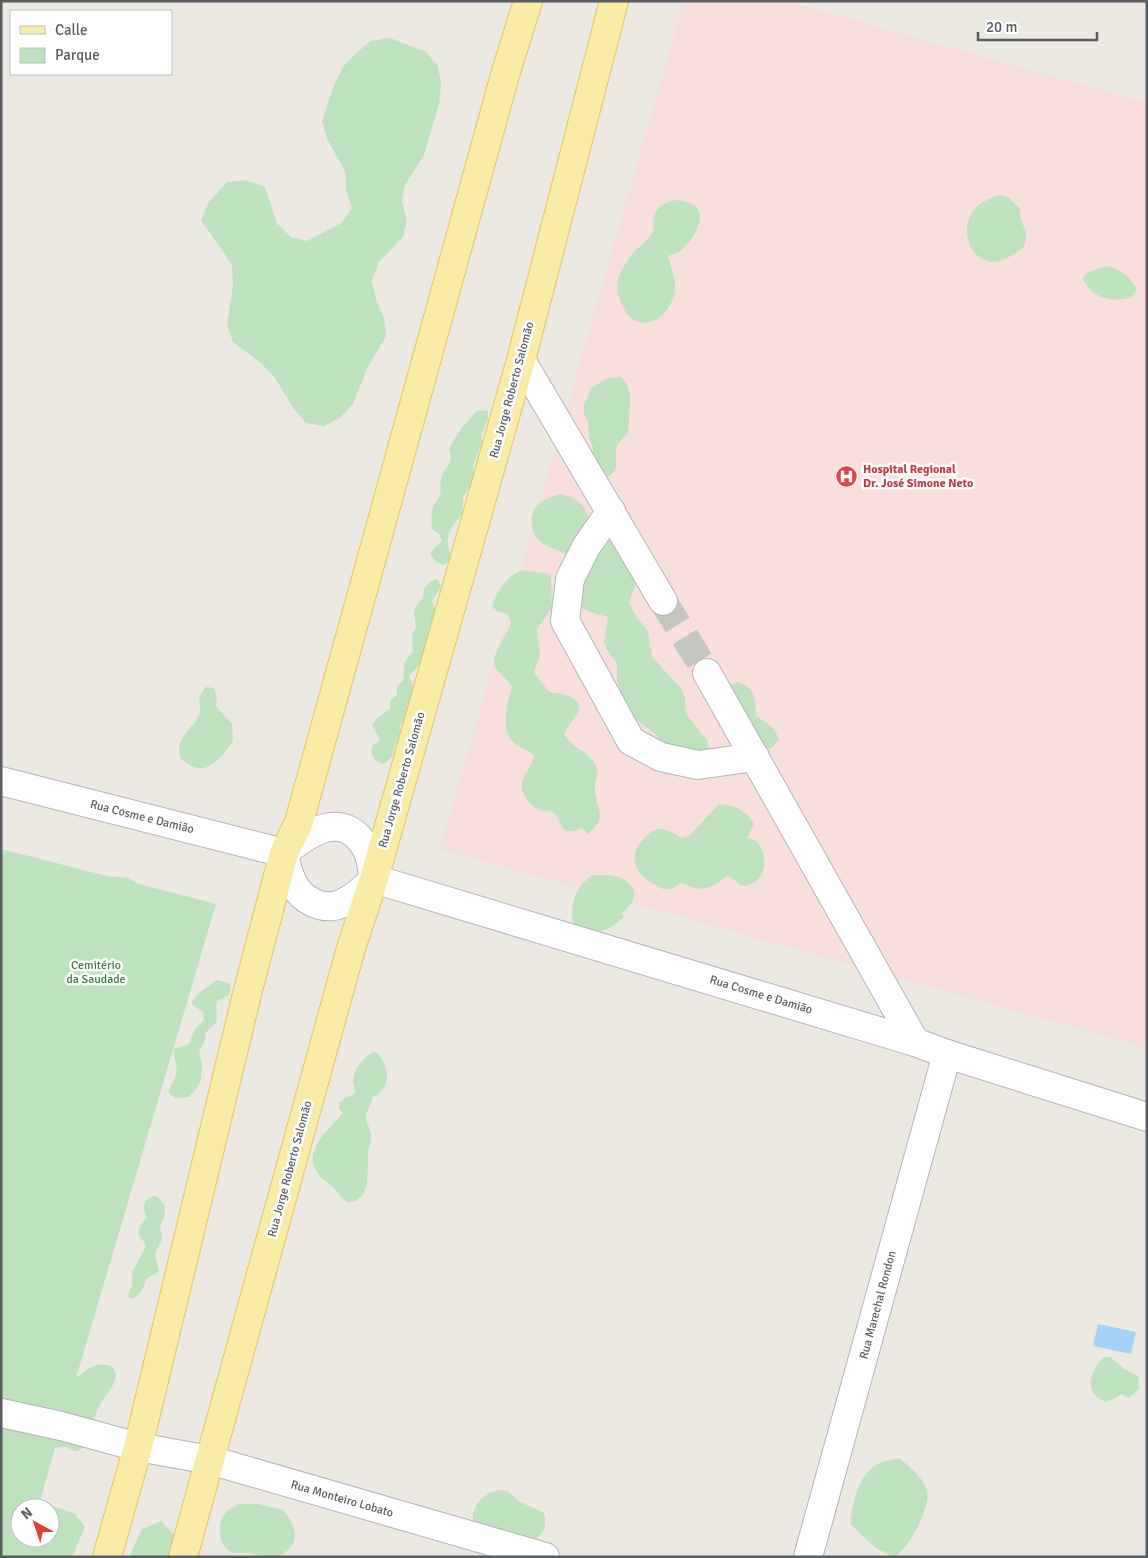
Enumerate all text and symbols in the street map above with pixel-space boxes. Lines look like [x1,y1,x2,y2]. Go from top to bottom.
legend [10,10,172,75]
scale bar [978,10,1097,42]
text: 20 m [986,18,1017,36]
text: Calle [55,21,88,39]
text: Parque [55,46,100,64]
street label: Rua Jorge Roberto Salomão [487,320,537,460]
place label: Hospital Regional Dr. José Simone Neto [863,462,973,491]
hospital icon: Hospital Regional Dr. José Simone Neto [835,464,859,488]
street label: Rua Jorge Roberto Salomão [375,710,429,850]
street label: Rua Cosme e Damião [88,797,196,837]
park label: Cemitério da Saudade [66,958,126,987]
street label: Rua Cosme e Damião [708,972,814,1018]
street label: Rua Jorge Roberto Salomão [265,1099,315,1239]
street label: Rua Marechal Rondon [856,1249,900,1361]
street label: Rua Monteiro Lobato [289,1477,395,1521]
north arrow [10,1498,60,1548]
text: N [18,1504,36,1523]

